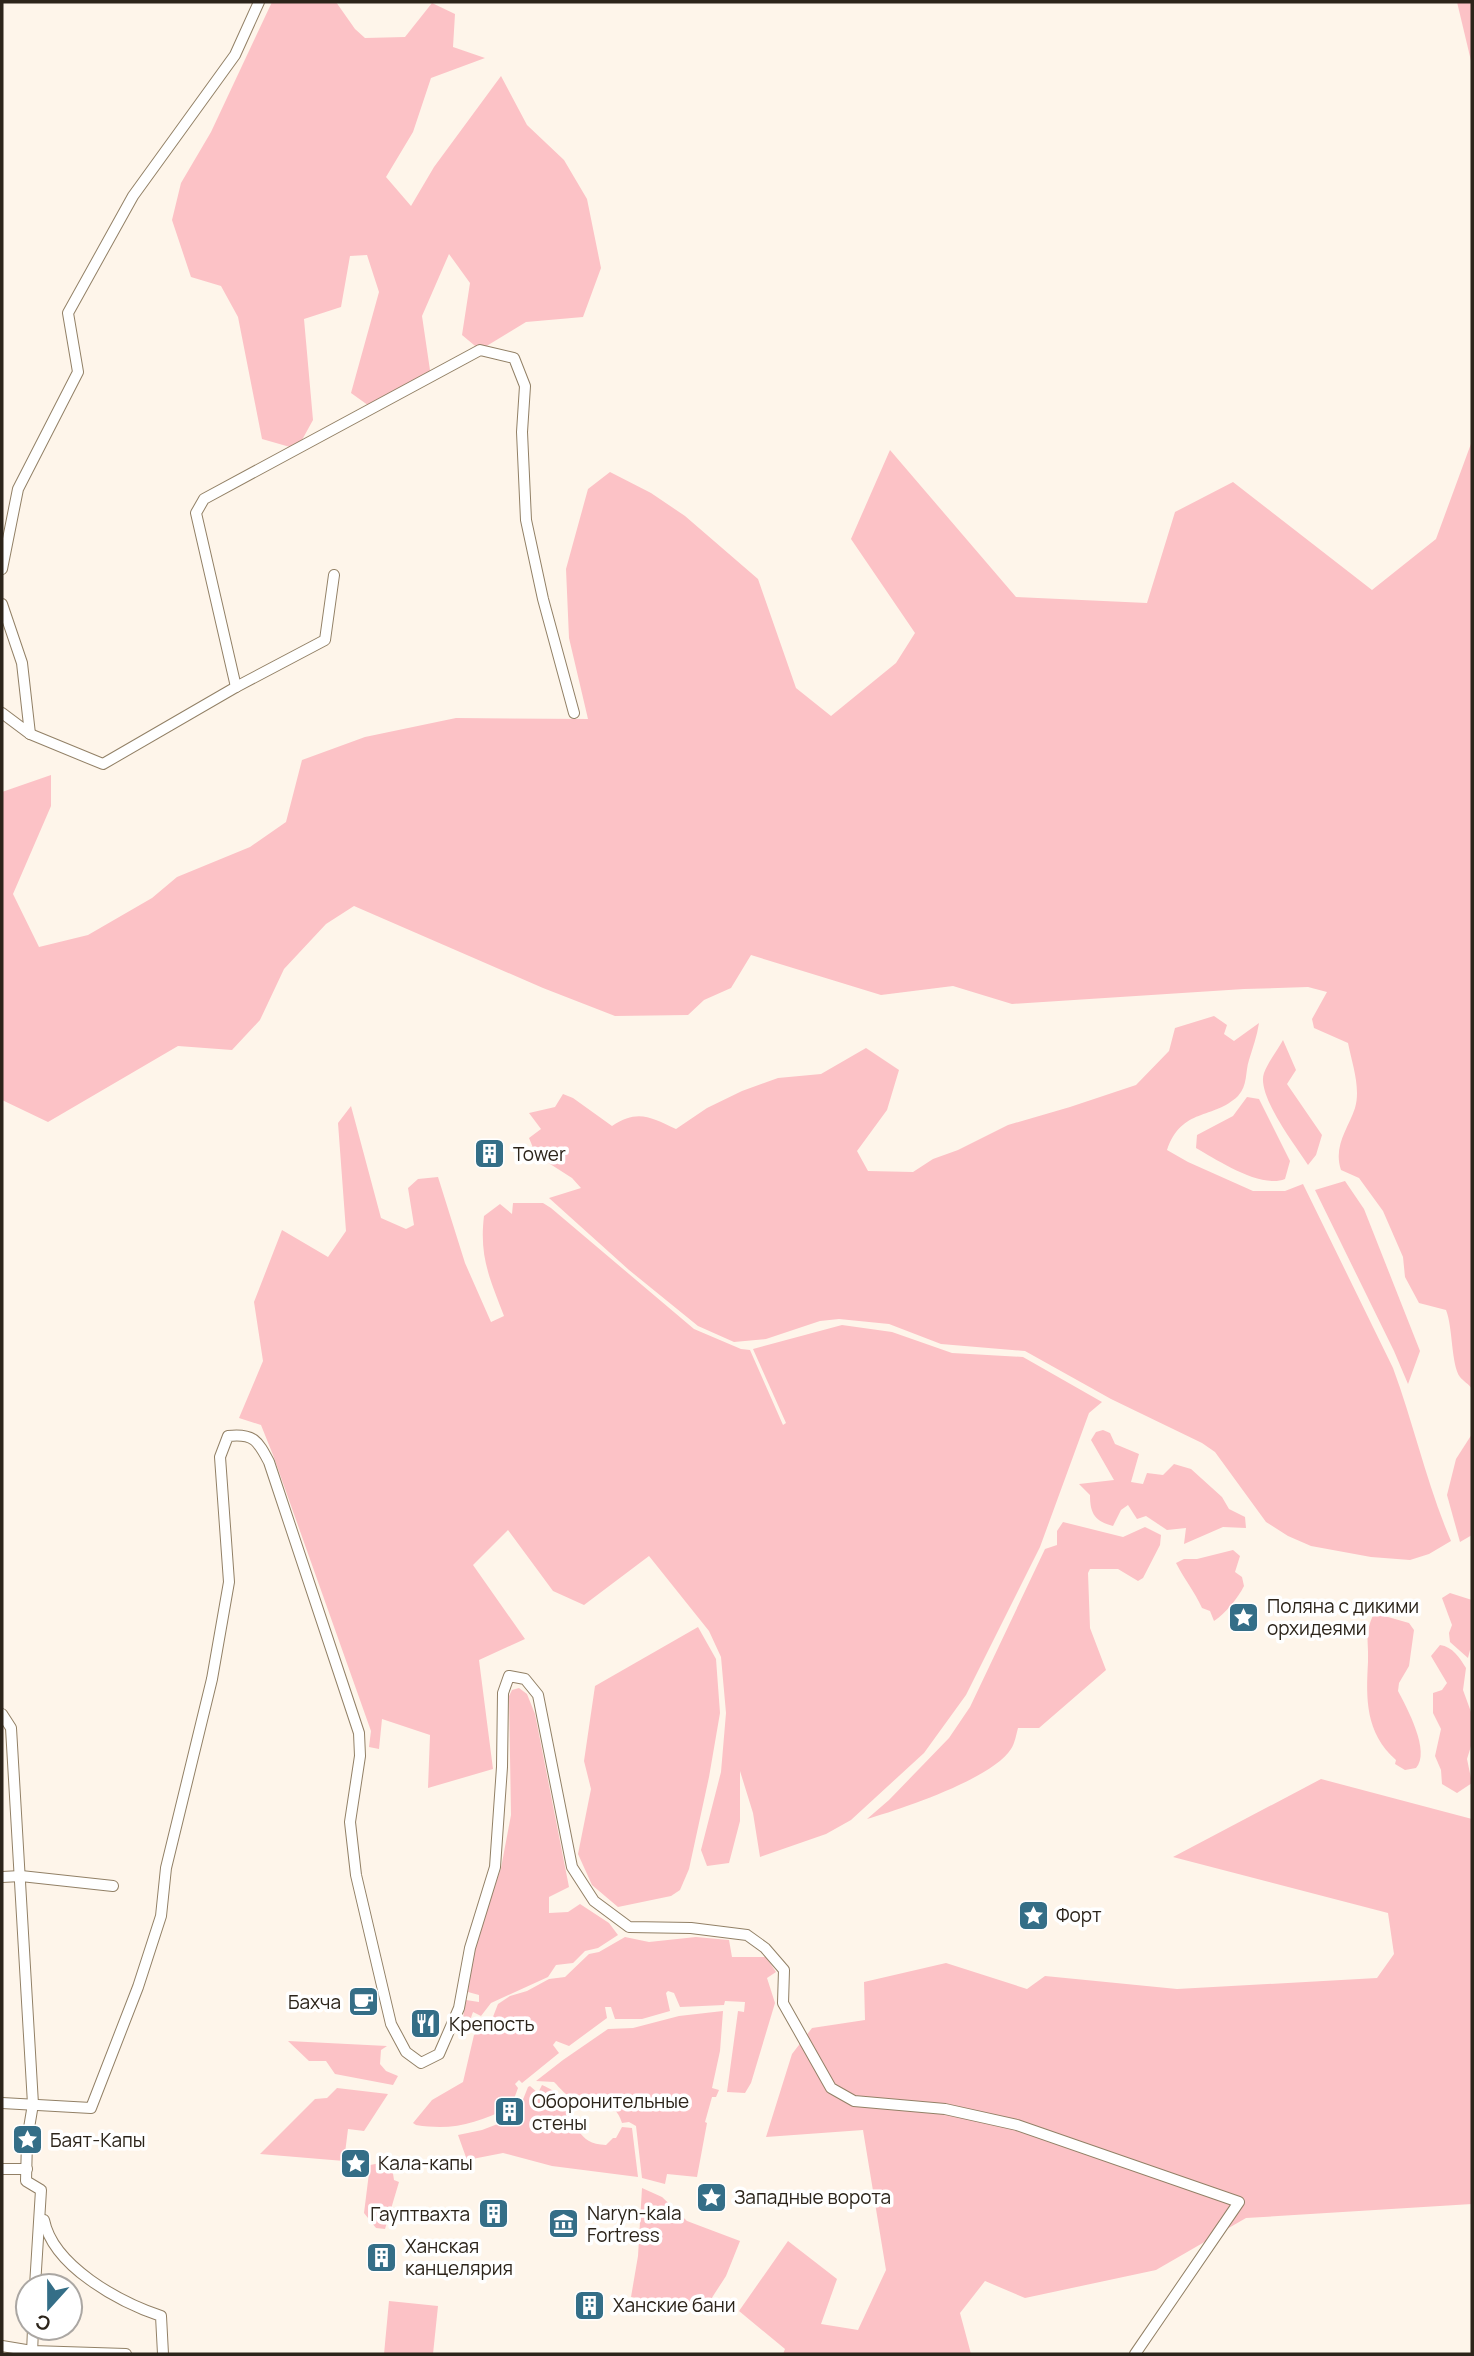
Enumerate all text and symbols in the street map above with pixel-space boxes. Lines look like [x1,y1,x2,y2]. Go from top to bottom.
building icon: Tower [473,1137,507,1171]
place label: Tower [513,1141,566,1167]
place label: Поляна с дикими орхидеями [1267,1593,1419,1641]
place icon: Поляна с дикими орхидеями [1227,1600,1261,1634]
place icon: Форт [1016,1898,1050,1932]
place label: Форт [1056,1902,1102,1928]
cafe icon: Бахча [347,1985,381,2019]
place label: Бахча [288,1989,341,2015]
restaurant icon: Крепость [409,2007,443,2041]
place label: Крепость [449,2011,535,2037]
place label: Оборонительные стены [532,2088,689,2136]
building icon: Оборонительные стены [492,2095,526,2129]
place icon: Баят-Капы [10,2123,44,2157]
place label: Баят-Капы [50,2127,146,2153]
place icon: Кала-капы [338,2146,372,2180]
place label: Кала-капы [378,2150,473,2176]
place icon: Западные ворота [694,2180,728,2214]
place label: Западные ворота [734,2184,891,2210]
building icon: Гауптвахта [476,2197,510,2231]
place label: Naryn-kala Fortress [587,2200,682,2248]
place label: Гауптвахта [370,2201,470,2227]
museum icon: Naryn-kala Fortress [547,2207,581,2241]
place label: Ханская канцелярия [405,2233,513,2281]
building icon: Ханская канцелярия [365,2240,399,2274]
north arrow [14,2272,84,2342]
building icon: Ханские бани [573,2288,607,2322]
place label: Ханские бани [613,2292,736,2318]
text: С [32,2308,54,2338]

